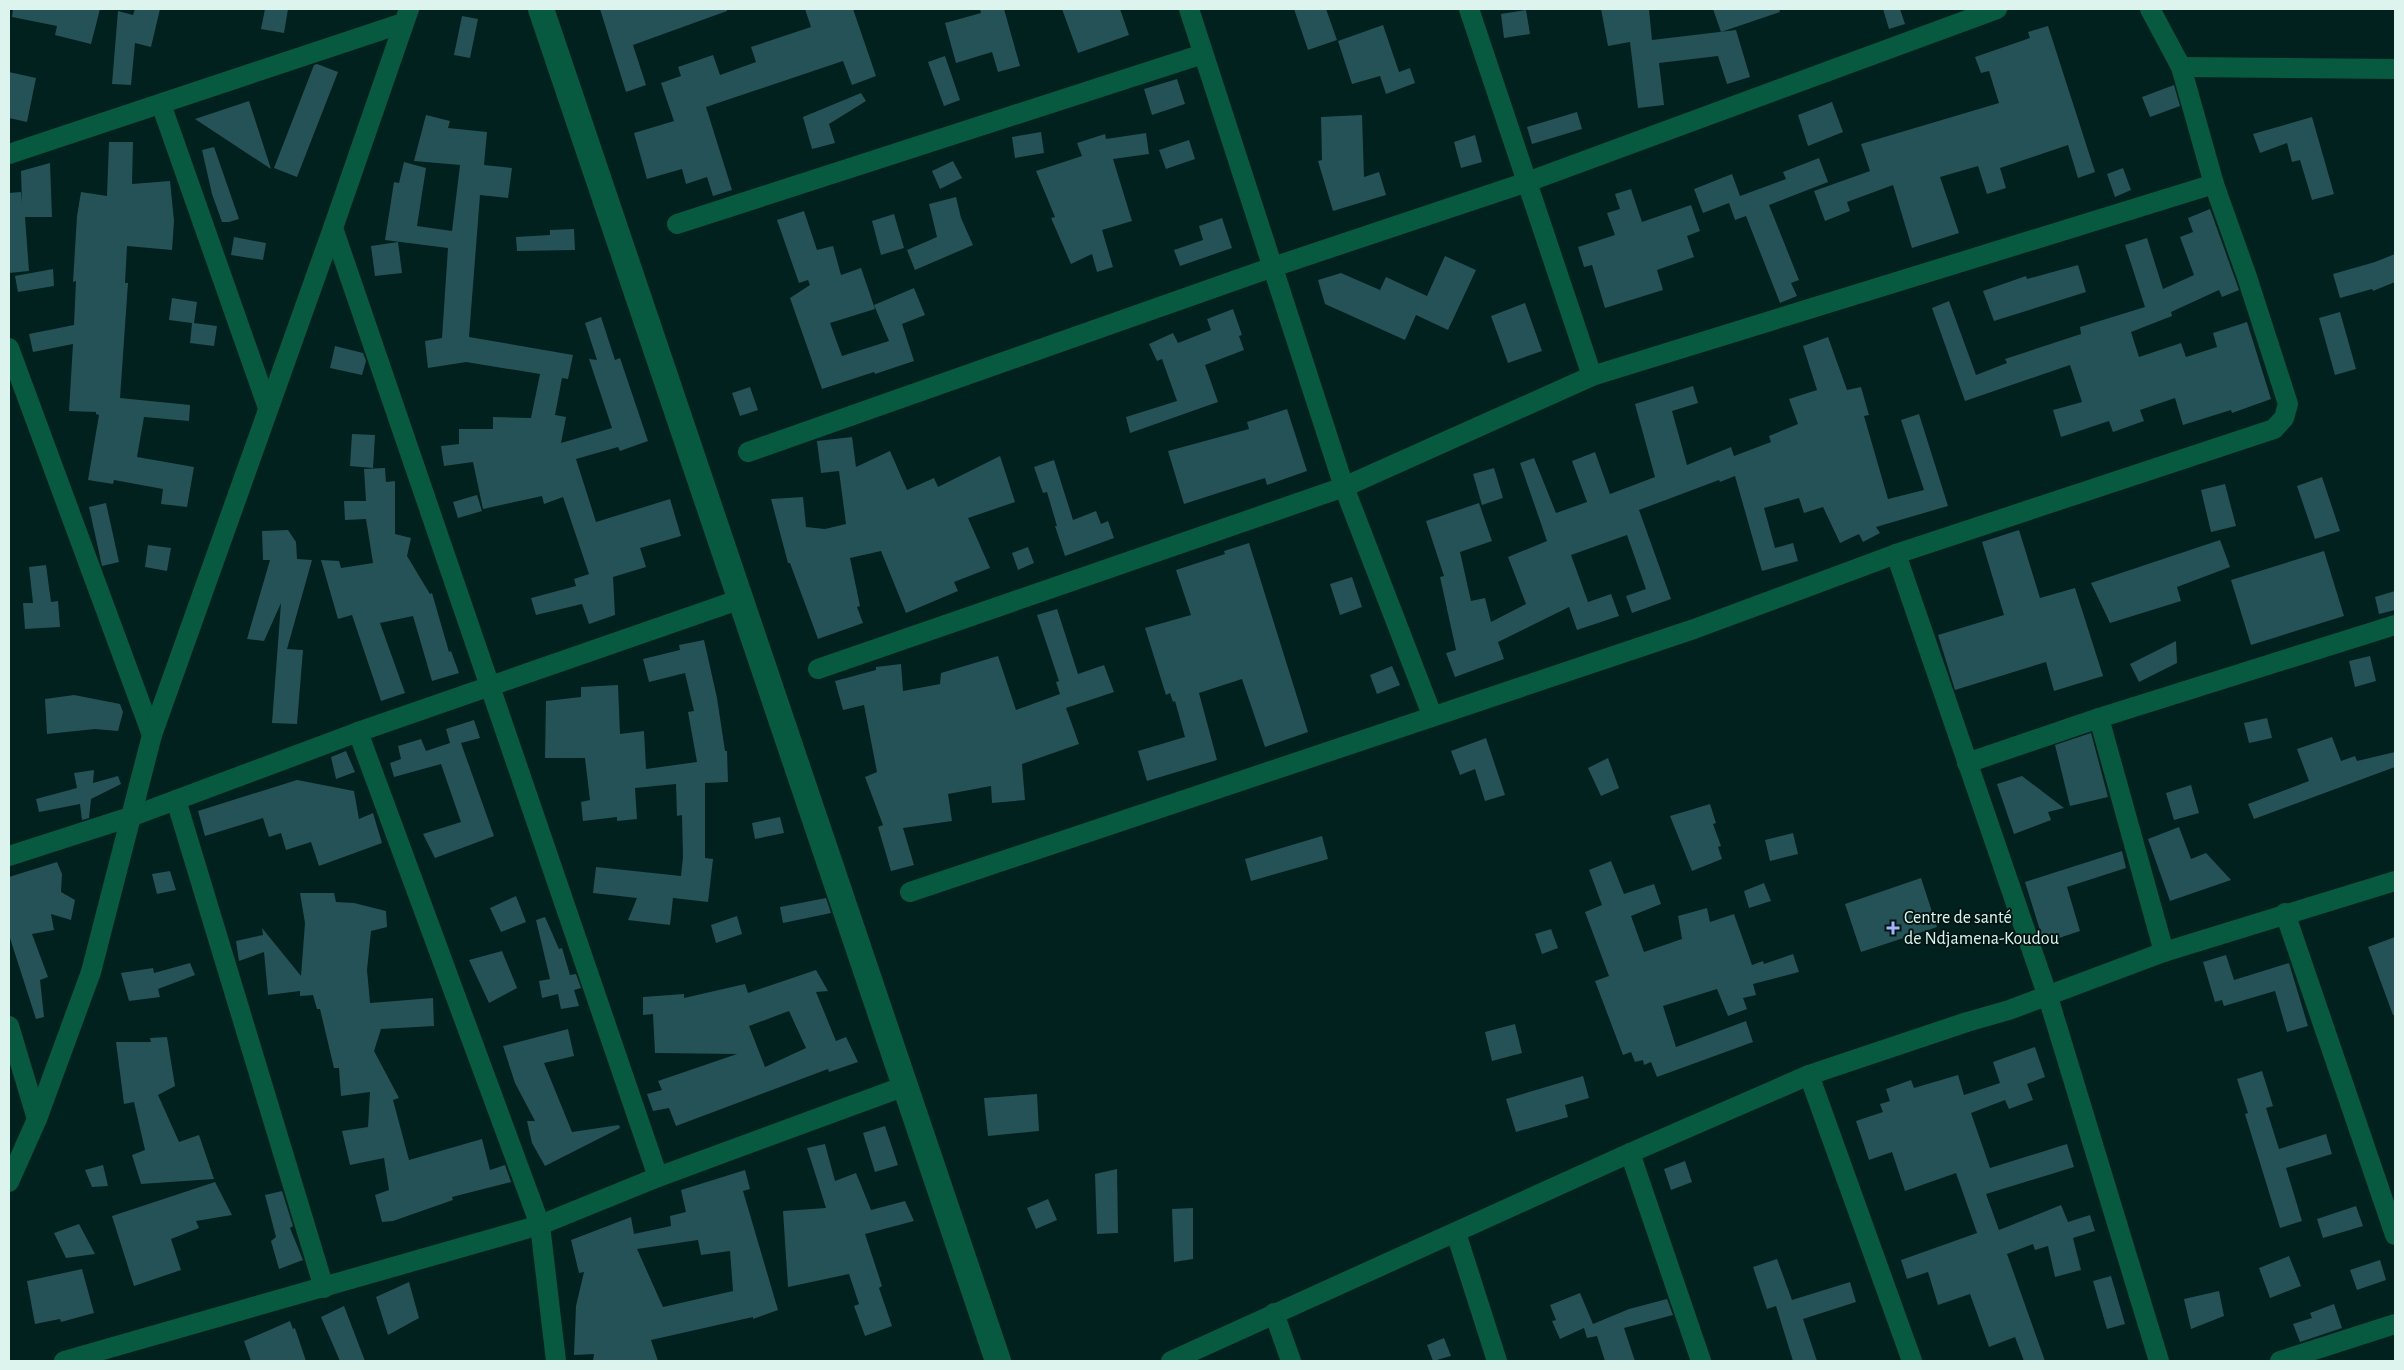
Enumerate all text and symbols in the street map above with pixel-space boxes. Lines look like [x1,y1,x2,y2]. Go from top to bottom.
place label: Centre de santé de Ndjamena-Koudou [1904,909,2059,948]
marker: Centre de santé de Ndjamena-Koudou [1886,921,1900,935]

